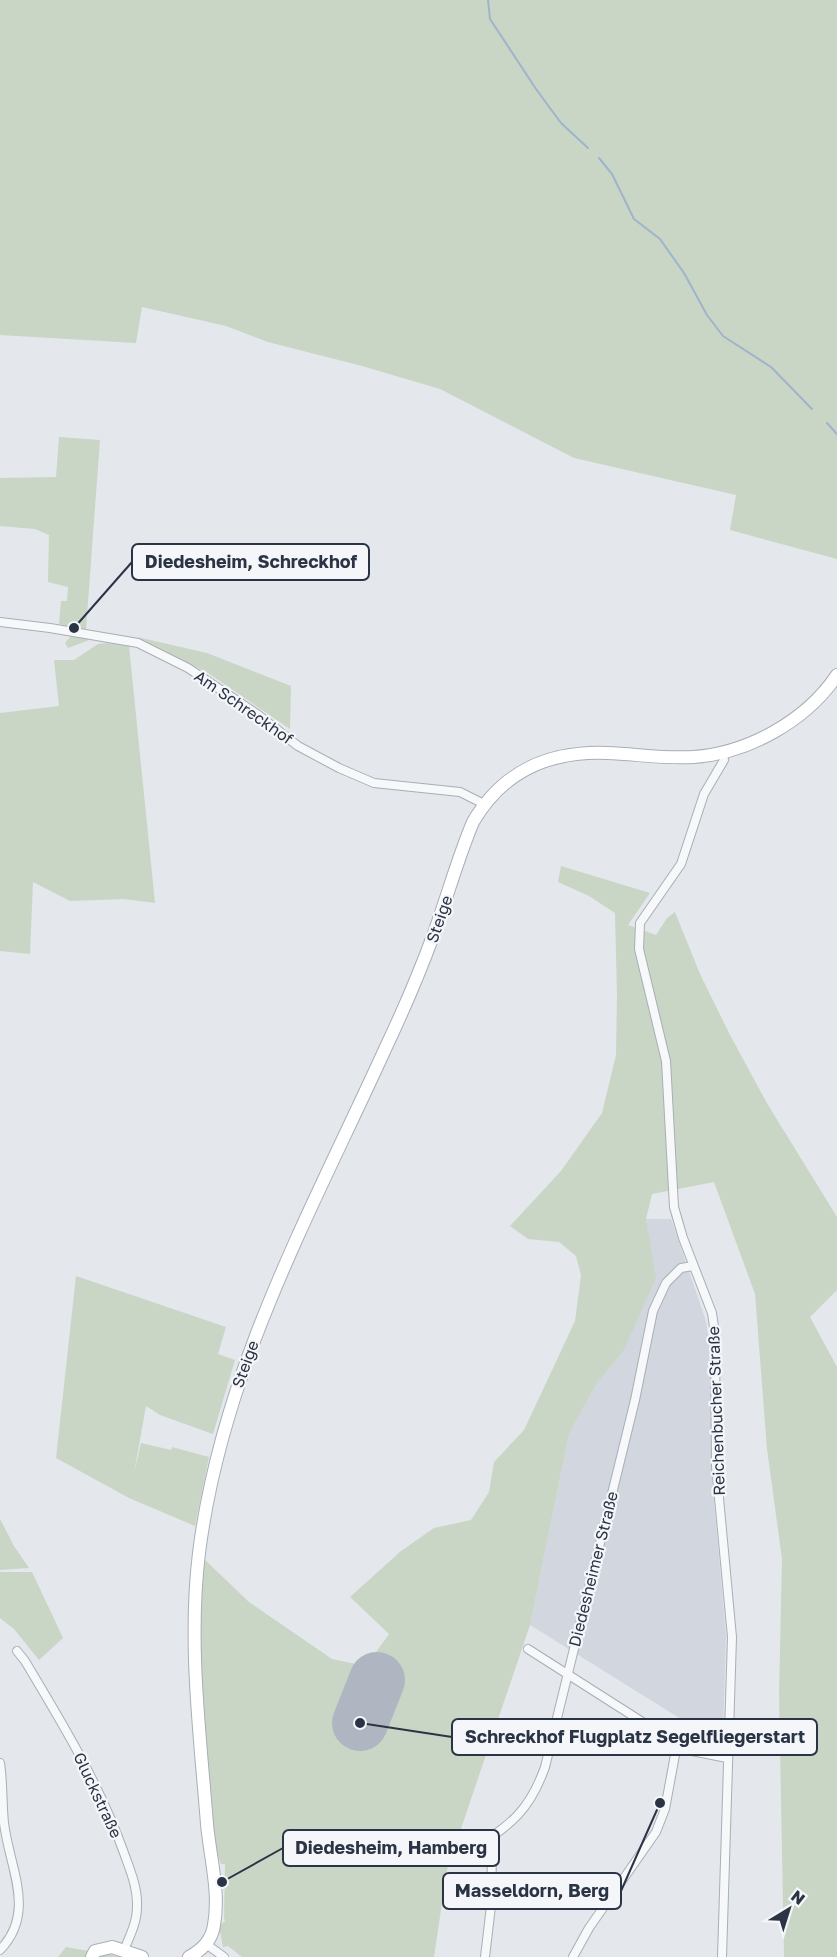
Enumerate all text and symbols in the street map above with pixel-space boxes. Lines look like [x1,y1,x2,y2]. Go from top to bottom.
callout: Diedesheim, Schreckhof [132,544,369,580]
text: Diedesheim, Schreckhof [145,550,358,572]
street label: Am Schreckhof [191,666,297,749]
street label: Steige [422,893,456,945]
street label: Reichenbucher Straße [703,1326,729,1496]
street label: Steige [227,1338,263,1390]
street label: Diedesheimer Straße [564,1489,622,1649]
callout: Schreckhof Flugplatz Segelfliegerstart [452,1719,817,1755]
text: Schreckhof Flugplatz Segelfliegerstart [465,1725,805,1747]
street label: Gluckstraße [69,1749,127,1841]
callout: Diedesheim, Hamberg [283,1830,499,1866]
text: Diedesheim, Hamberg [295,1836,487,1858]
callout: Masseldorn, Berg [443,1873,621,1909]
text: Masseldorn, Berg [455,1879,609,1901]
north arrow [759,1879,819,1939]
text: N [787,1886,809,1909]

